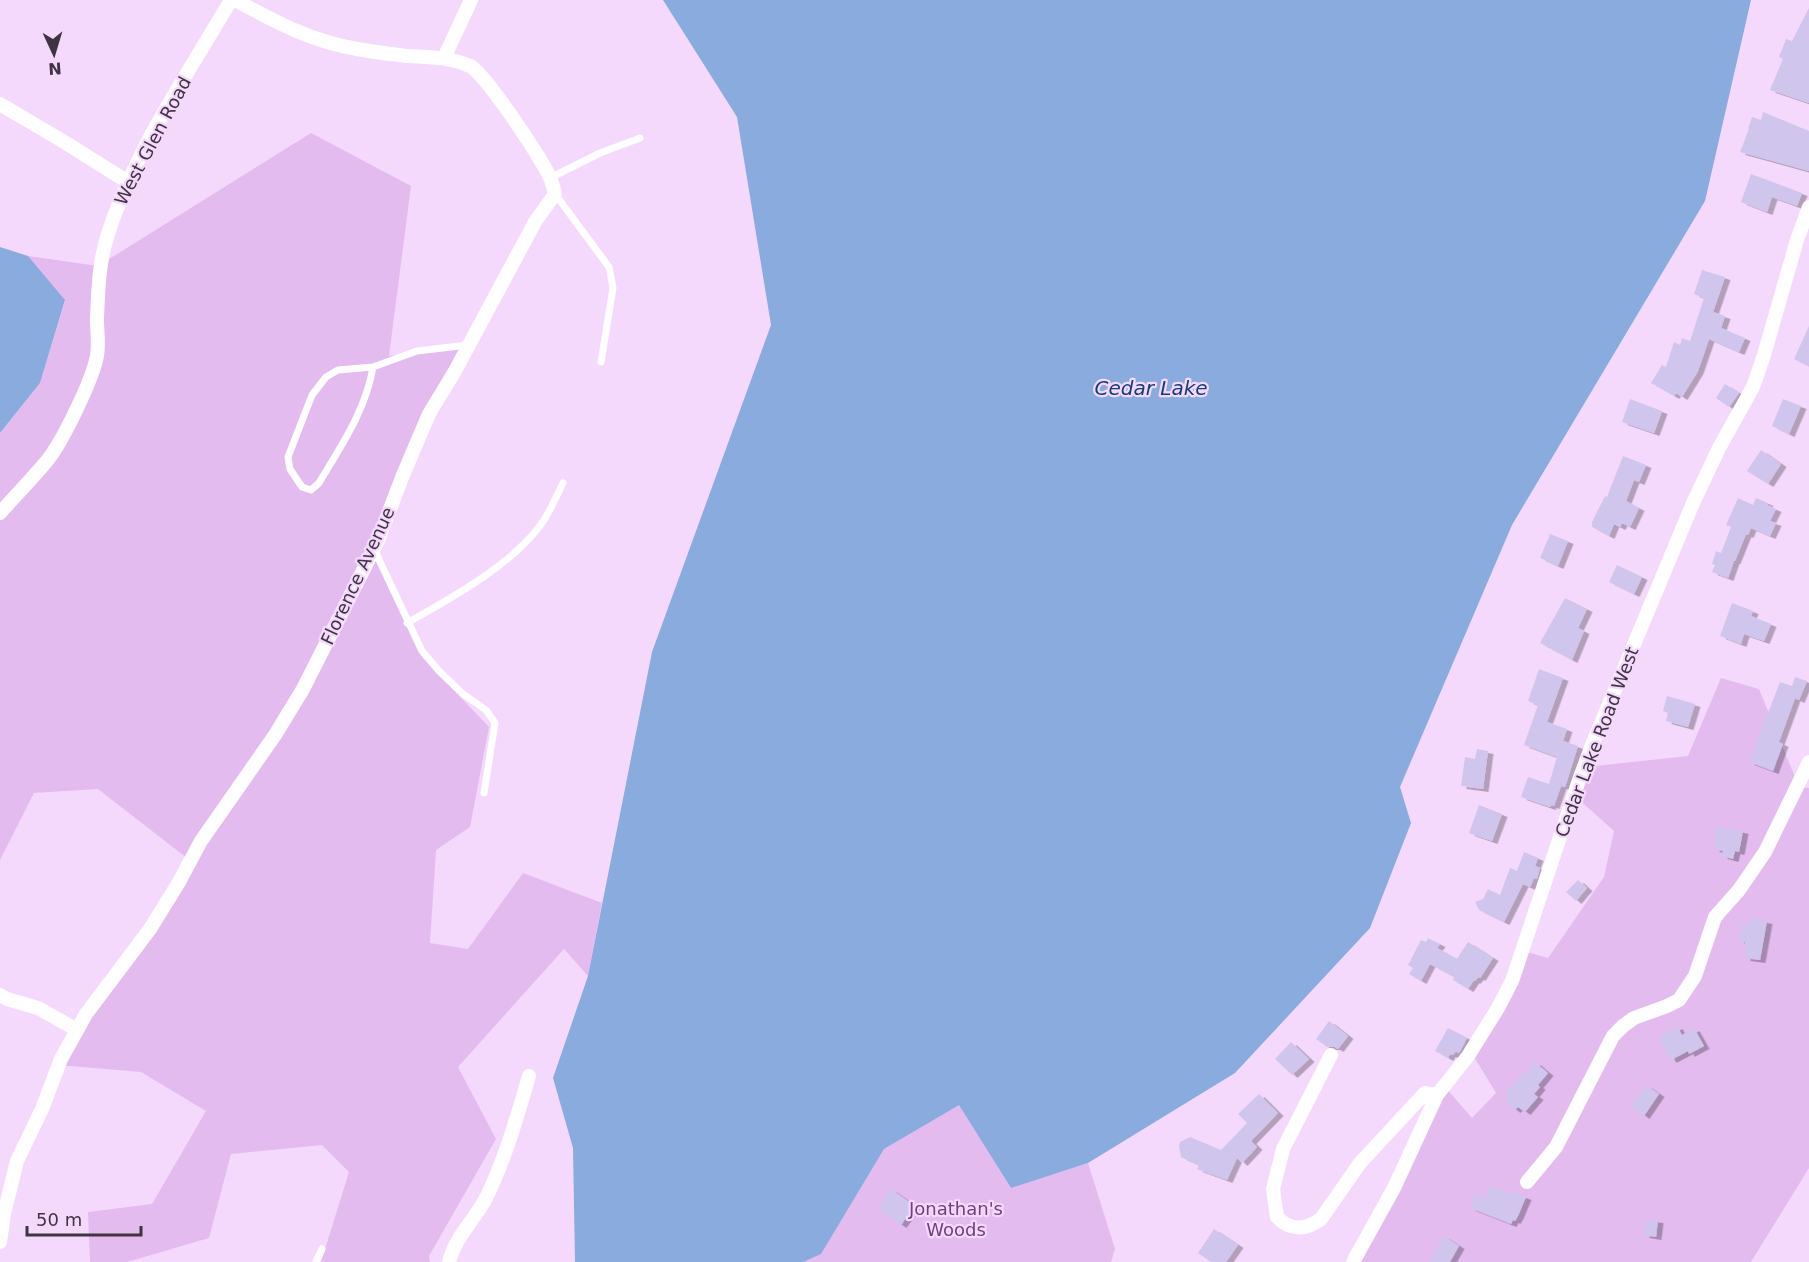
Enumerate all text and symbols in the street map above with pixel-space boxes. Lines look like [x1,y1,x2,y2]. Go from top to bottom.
north arrow [24,24,84,84]
text: N [48,59,62,78]
street label: West Glen Road [110,73,195,209]
water label: Cedar Lake [1094,376,1208,400]
street label: Florence Avenue [316,504,399,648]
street label: Cedar Lake Road West [1551,644,1643,840]
park label: Jonathan's Woods [908,1198,1003,1240]
scale bar [27,1199,141,1237]
text: 50 m [36,1209,82,1230]

